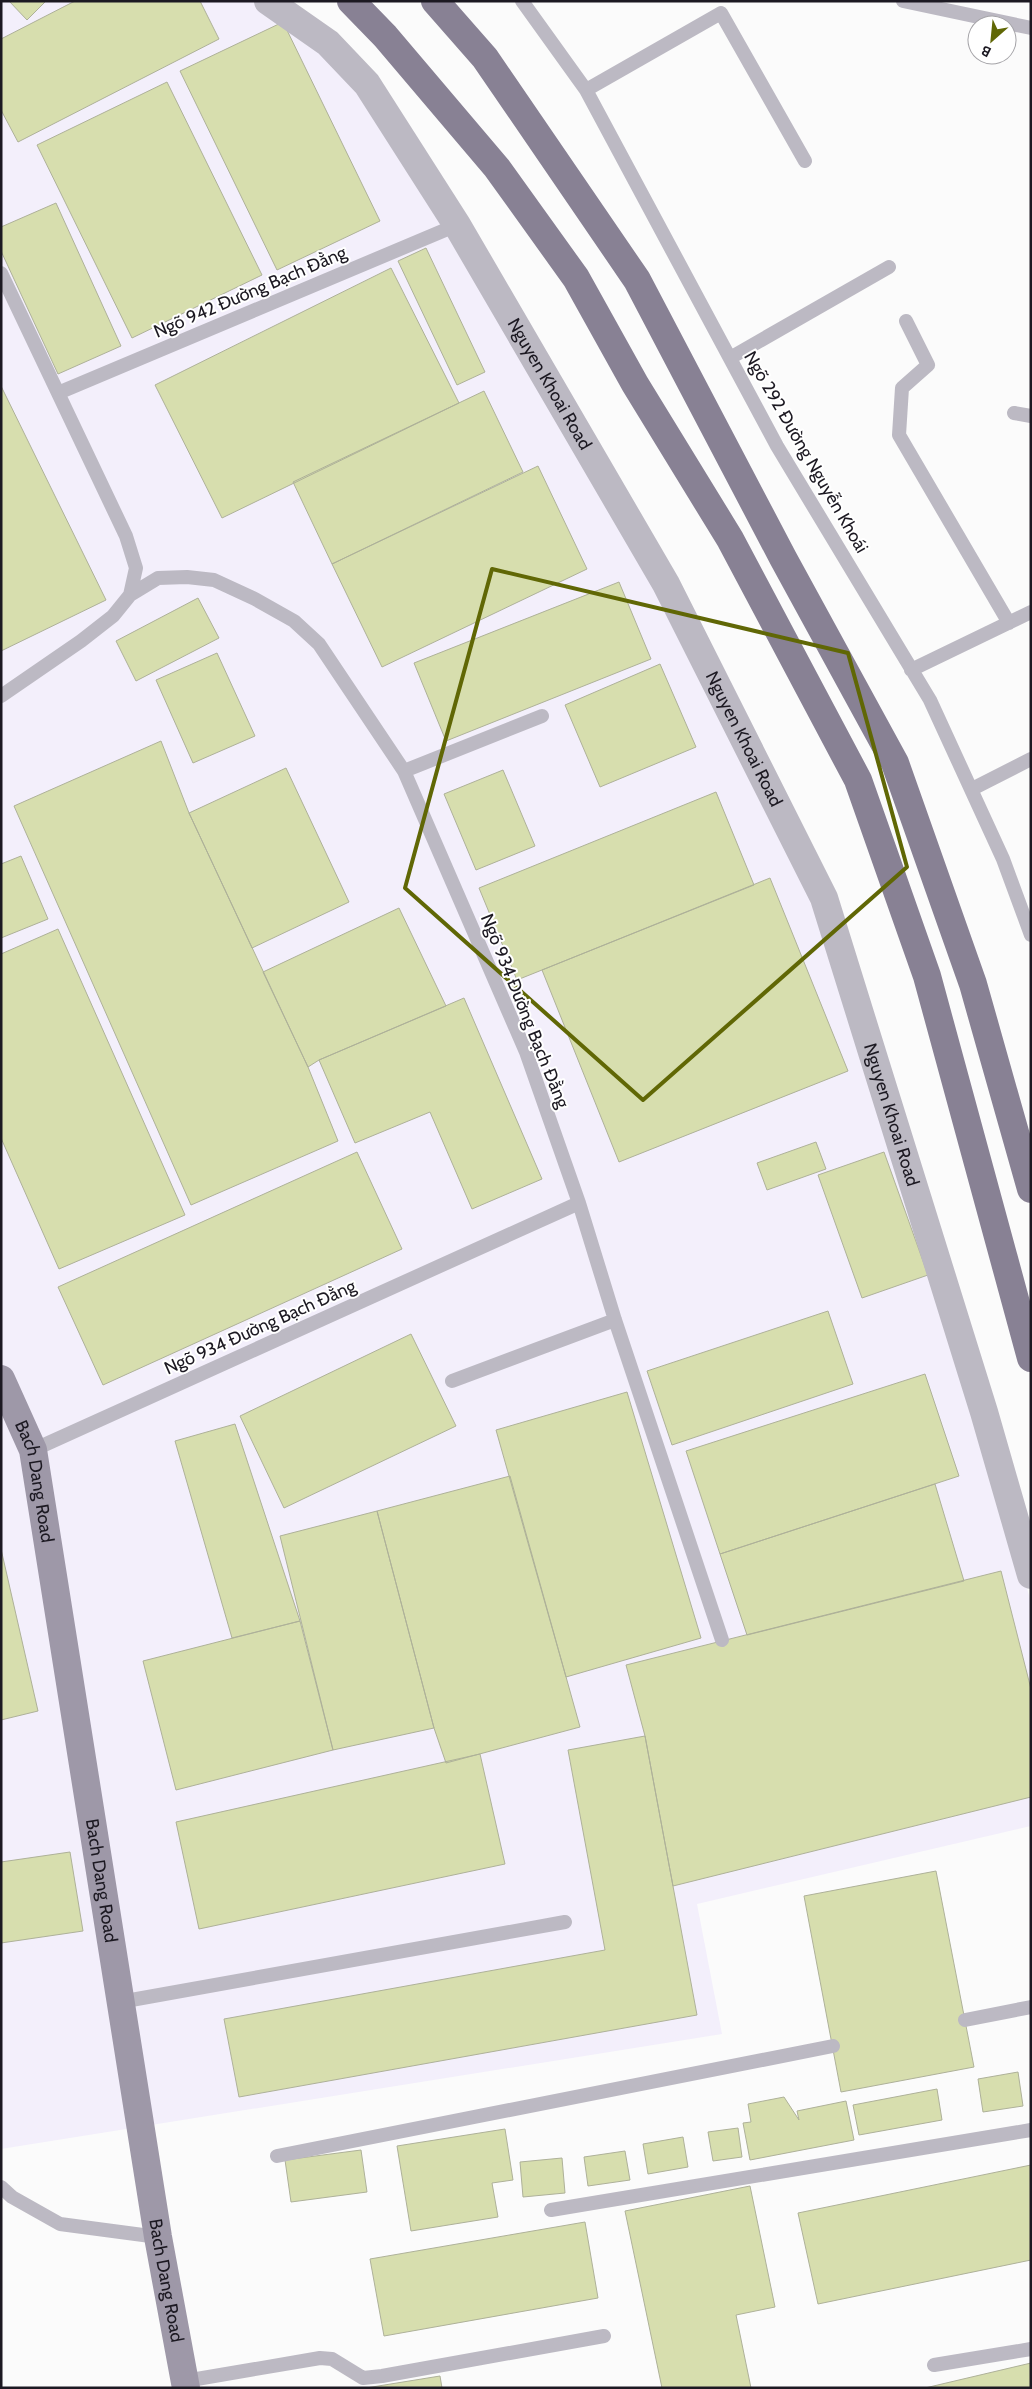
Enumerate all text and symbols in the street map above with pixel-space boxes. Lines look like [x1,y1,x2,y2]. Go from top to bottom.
north arrow [967,15,1017,65]
text: B [978,41,994,62]
street label: Ngõ 942 Đường Bạch Đằng [150,241,351,343]
street label: Nguyen Khoai Road [503,314,596,454]
street label: Ngõ 292 Đường Nguyễn Khoái [739,347,873,557]
street label: Nguyen Khoai Road [701,668,787,810]
street label: Ngõ 934 Đường Bạch Đằng [476,911,574,1112]
street label: Nguyen Khoai Road [859,1041,924,1189]
street label: Ngõ 934 Đường Bạch Đằng [161,1274,360,1379]
street label: Bach Dang Road [10,1417,59,1544]
street label: Bach Dang Road [81,1817,122,1944]
street label: Bach Dang Road [144,2217,188,2344]

